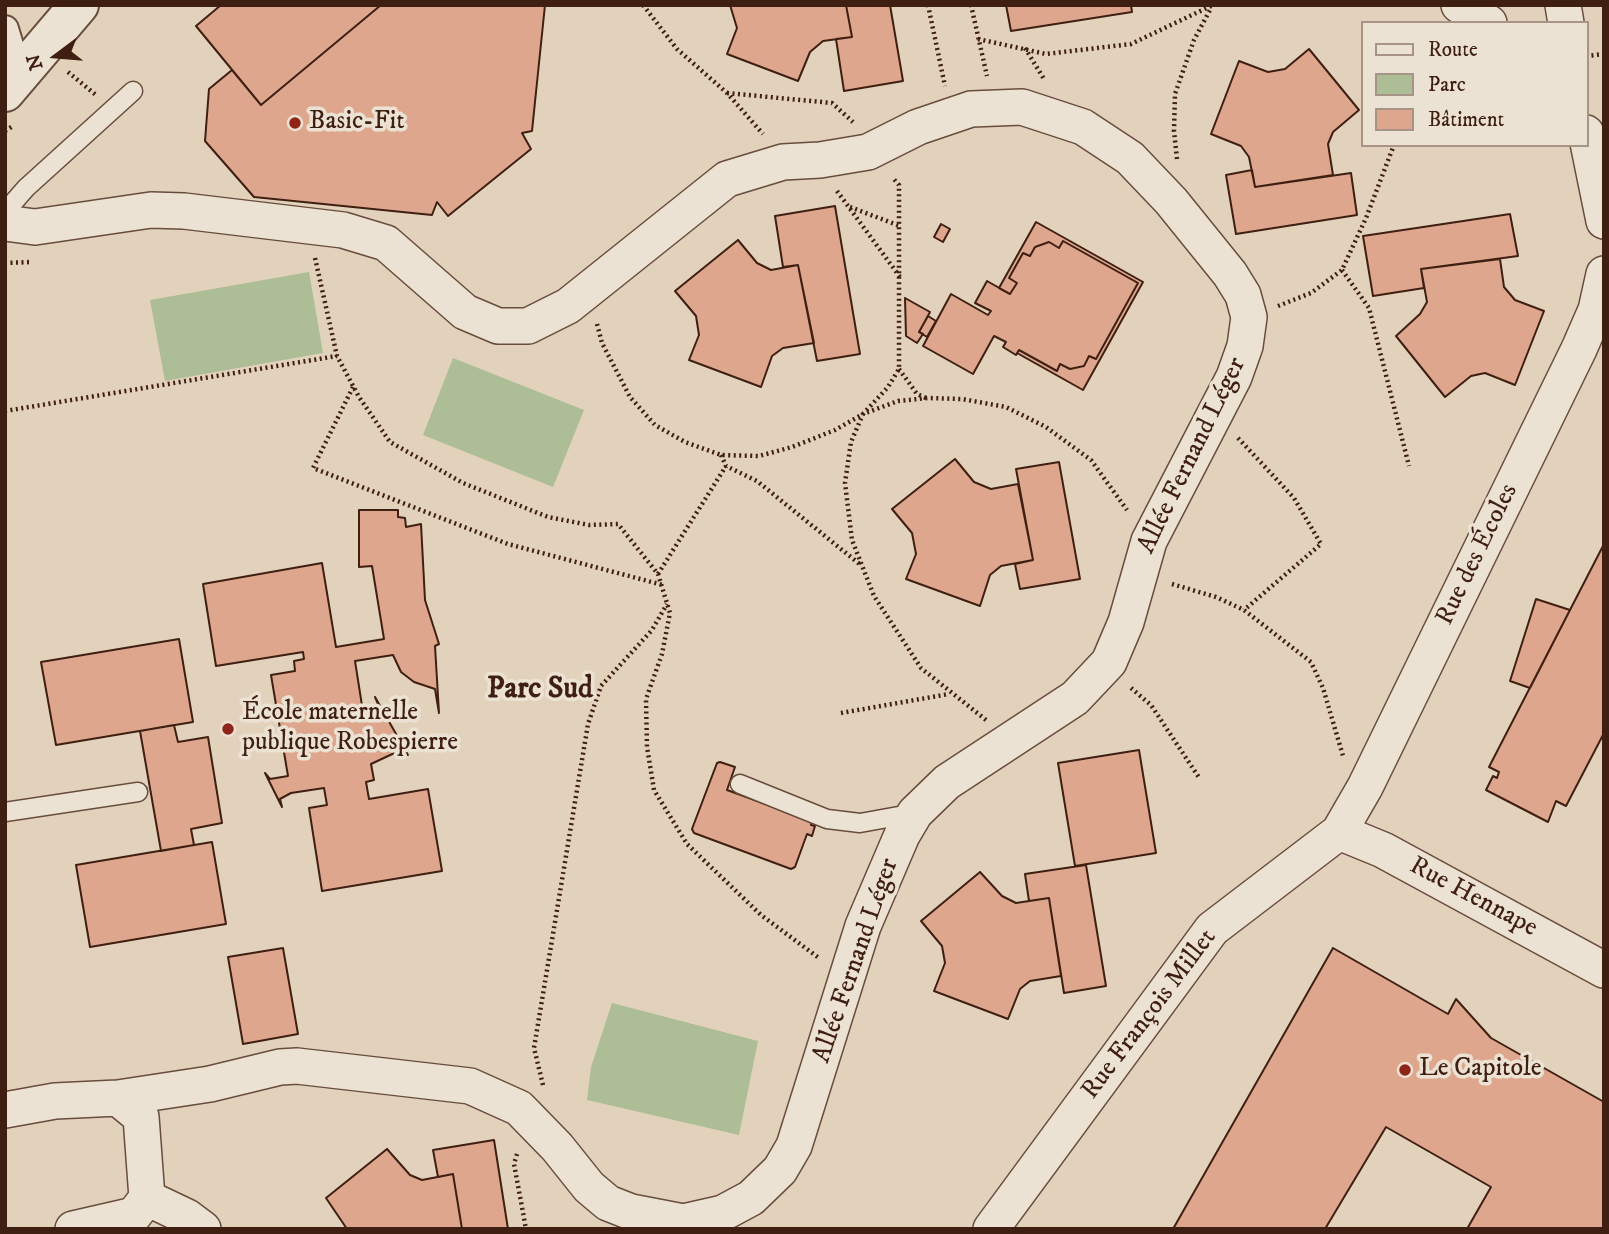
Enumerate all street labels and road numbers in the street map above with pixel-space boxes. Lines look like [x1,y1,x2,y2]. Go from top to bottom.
street label: Allée Fernand Léger [1132,353,1254,559]
street label: Rue des Écoles [1430,479,1526,631]
street label: Rue Hennape [1404,851,1542,945]
street label: Allée Fernand Léger [807,855,907,1067]
street label: Rue François Millet [1076,924,1224,1106]

